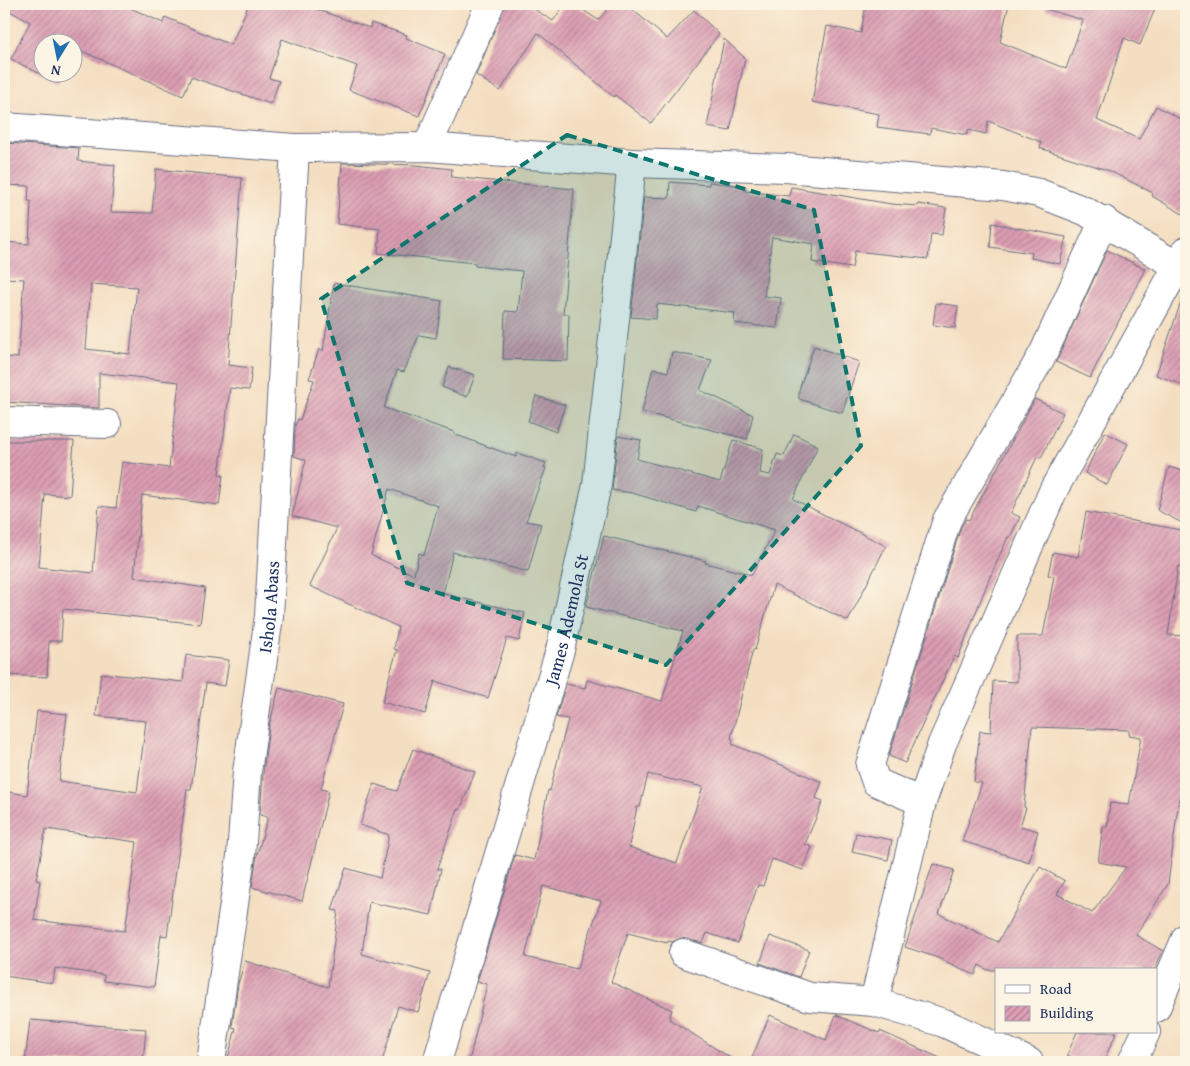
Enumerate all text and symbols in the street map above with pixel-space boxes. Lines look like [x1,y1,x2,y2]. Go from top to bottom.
north arrow [32,32,82,82]
text: N [49,60,62,81]
street label: James Ademola St [536,551,595,690]
street label: Ishola Abass [250,560,286,655]
legend [995,968,1158,1034]
text: Road [1040,978,1071,999]
text: Building [1040,1002,1094,1023]

